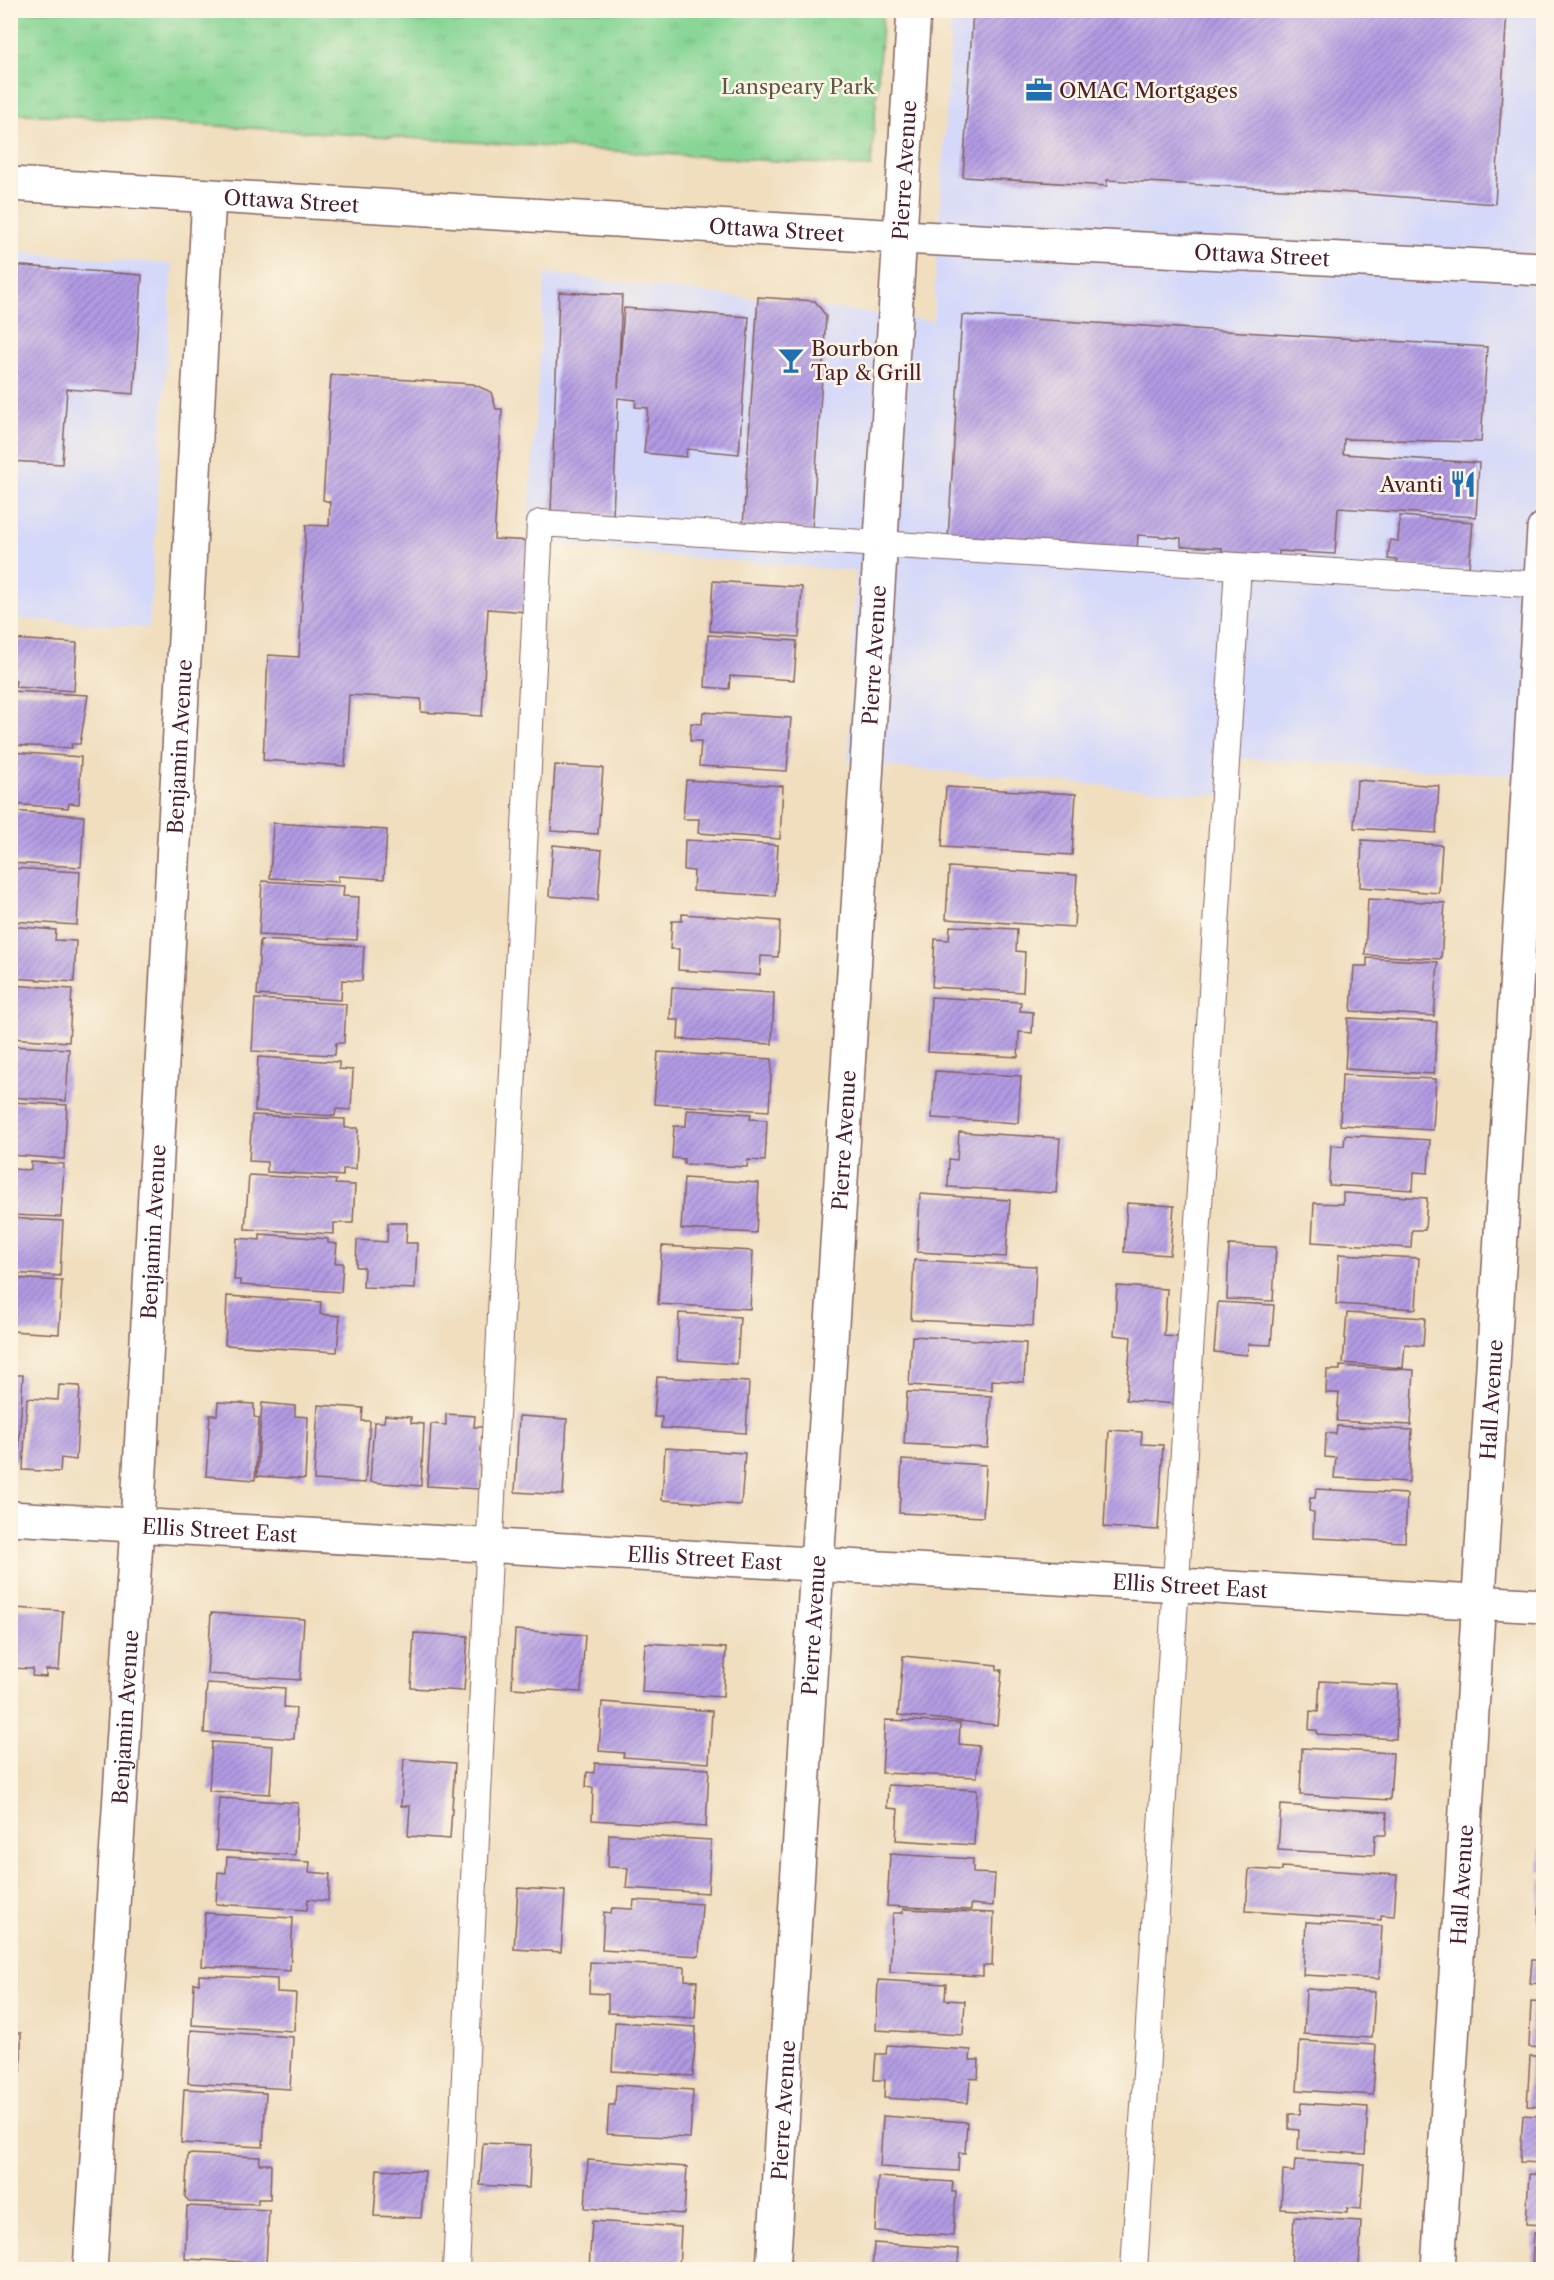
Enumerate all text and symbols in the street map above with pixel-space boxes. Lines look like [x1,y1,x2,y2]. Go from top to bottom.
park label: Lanspeary Park [721,74,876,99]
office icon: OMAC Mortgages [1024,75,1054,105]
place label: OMAC Mortgages [1059,78,1238,103]
street label: Pierre Avenue [887,99,921,241]
street label: Ottawa Street [223,184,361,217]
street label: Ottawa Street [708,213,846,246]
street label: Ottawa Street [1194,239,1331,271]
place label: Bourbon Tap & Grill [811,336,921,385]
bar icon: Bourbon Tap & Grill [776,345,806,375]
restaurant icon: Avanti [1448,469,1478,499]
place label: Avanti [1379,472,1443,497]
street label: Pierre Avenue [857,584,891,726]
street label: Benjamin Avenue [162,658,196,835]
street label: Pierre Avenue [827,1069,860,1211]
street label: Benjamin Avenue [136,1144,170,1320]
street label: Hall Avenue [1475,1339,1507,1461]
street label: Ellis Street East [141,1513,298,1547]
street label: Ellis Street East [627,1541,784,1575]
street label: Pierre Avenue [796,1554,830,1696]
street label: Ellis Street East [1112,1569,1269,1603]
street label: Benjamin Avenue [107,1629,143,1805]
street label: Hall Avenue [1445,1824,1478,1946]
street label: Pierre Avenue [766,2039,800,2181]

